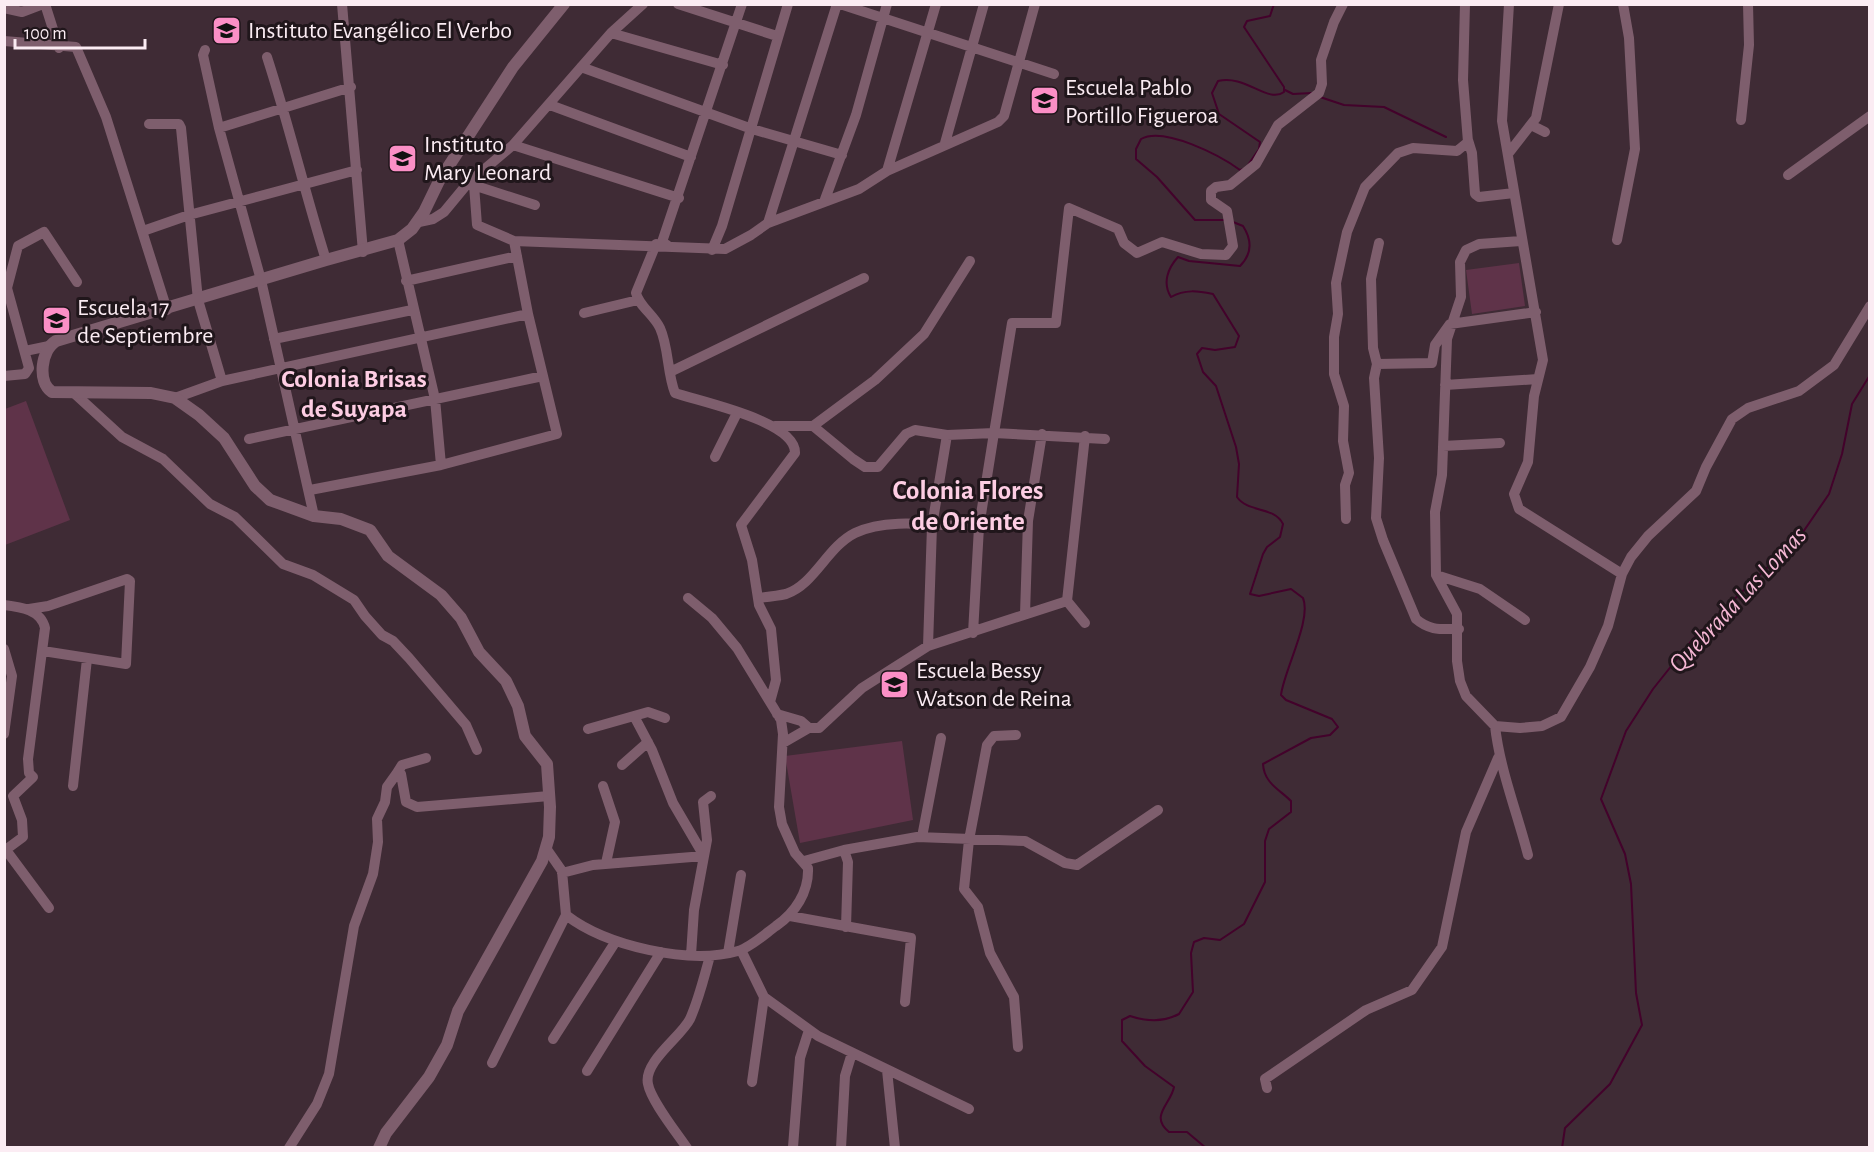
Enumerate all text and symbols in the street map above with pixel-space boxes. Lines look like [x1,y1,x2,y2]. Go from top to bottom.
scale bar [15,12,146,50]
school or university icon: Instituto Evangélico El Verbo [211,14,243,46]
place label: Instituto Evangélico El Verbo [248,19,512,43]
text: 100 m [24,25,67,43]
place label: Escuela Pablo Portillo Figueroa [1065,76,1219,128]
school or university icon: Escuela Pablo Portillo Figueroa [1028,85,1060,117]
place label: Instituto Mary Leonard [424,133,551,185]
school or university icon: Instituto Mary Leonard [387,142,419,174]
place label: Escuela 17 de Septiembre [77,296,213,348]
school or university icon: Escuela 17 de Septiembre [40,305,72,337]
district label: Colonia Brisas de Suyapa [281,366,427,422]
district label: Colonia Flores de Oriente [893,477,1043,535]
water label: Quebrada Las Lomas [1664,522,1812,677]
place label: Escuela Bessy Watson de Reina [916,659,1072,711]
school or university icon: Escuela Bessy Watson de Reina [879,668,911,700]

